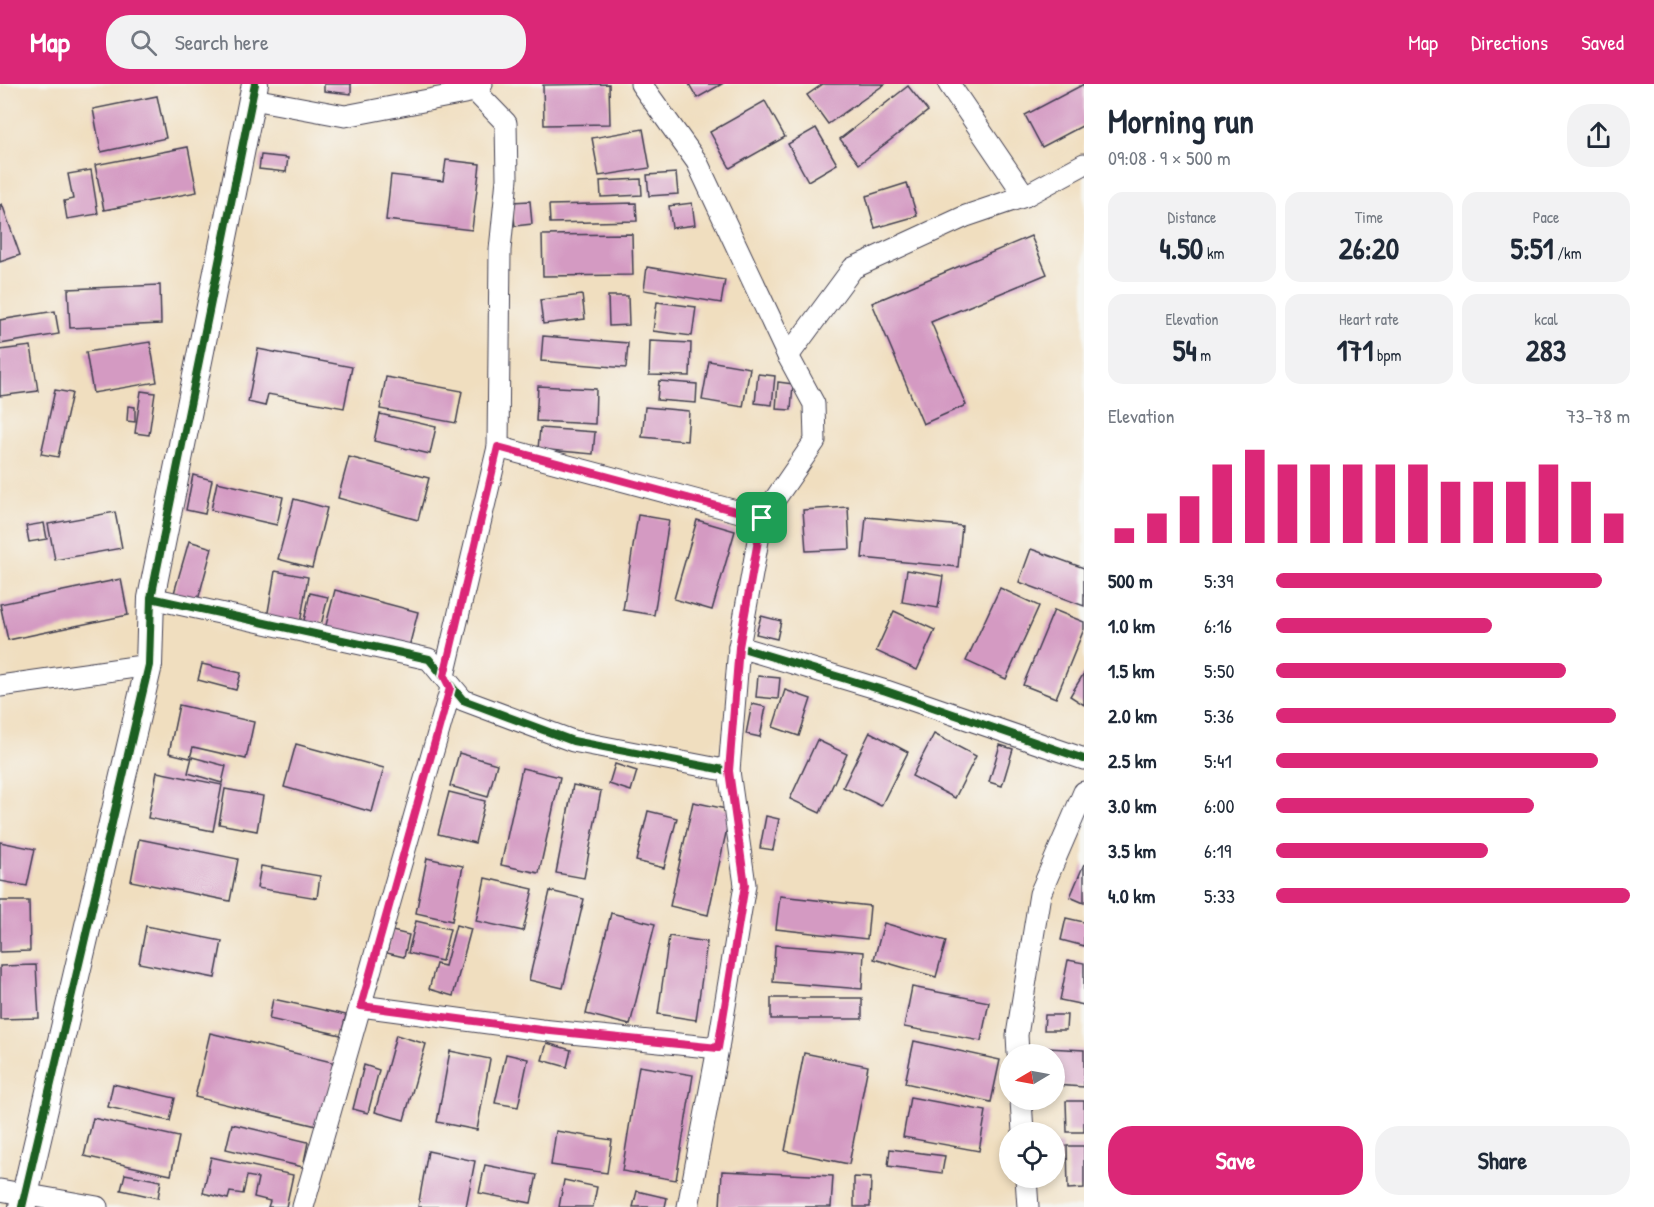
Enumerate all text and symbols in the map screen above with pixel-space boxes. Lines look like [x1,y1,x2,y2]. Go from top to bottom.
search box [106,15,526,69]
text: Map [30,23,70,61]
icon: search [127,26,160,59]
text: Search here [175,27,269,57]
text: Map [1408,28,1438,57]
text: Directions [1471,28,1548,57]
text: Saved [1581,28,1624,57]
text: Morning run [1108,99,1254,143]
button: share [1567,104,1630,167]
text: 09:08 · 9 × 500 m [1108,144,1231,171]
text: Distance [1168,206,1216,228]
text: Time [1355,206,1383,228]
text: Pace [1533,206,1559,228]
text: 4.50 [1159,228,1203,268]
text: 26:20 [1339,228,1399,268]
text: 5:51 [1510,228,1554,268]
text: km [1203,242,1225,264]
text: /km [1554,242,1582,264]
text: Elevation [1165,308,1219,330]
text: Heart rate [1339,308,1399,330]
text: kcal [1534,308,1558,330]
text: 54 [1173,330,1197,370]
text: 171 [1337,330,1373,370]
text: 283 [1526,330,1566,370]
text: m [1197,344,1211,366]
text: bpm [1373,344,1401,366]
text: Elevation [1108,402,1174,429]
text: 73–78 m [1566,402,1630,429]
pin [736,492,787,543]
icon: arrive [745,501,778,534]
text: 500 m [1108,567,1153,594]
text: 5:39 [1204,567,1233,594]
text: 1.0 km [1108,612,1155,639]
text: 6:16 [1204,612,1232,639]
text: 1.5 km [1108,657,1155,684]
text: 5:50 [1204,657,1235,684]
text: 2.0 km [1108,702,1157,729]
text: 5:36 [1204,702,1234,729]
text: 2.5 km [1108,747,1157,774]
text: 5:41 [1204,747,1232,774]
text: 3.0 km [1108,792,1157,819]
text: 6:00 [1204,792,1235,819]
text: 3.5 km [1108,837,1156,864]
text: 6:19 [1204,837,1231,864]
text: 4.0 km [1108,882,1155,909]
text: 5:33 [1204,882,1235,909]
north arrow [999,1044,1065,1110]
map controls [999,1044,1065,1188]
button: locate [999,1122,1065,1188]
button: Save [1108,1126,1363,1195]
button: Share [1375,1126,1630,1195]

